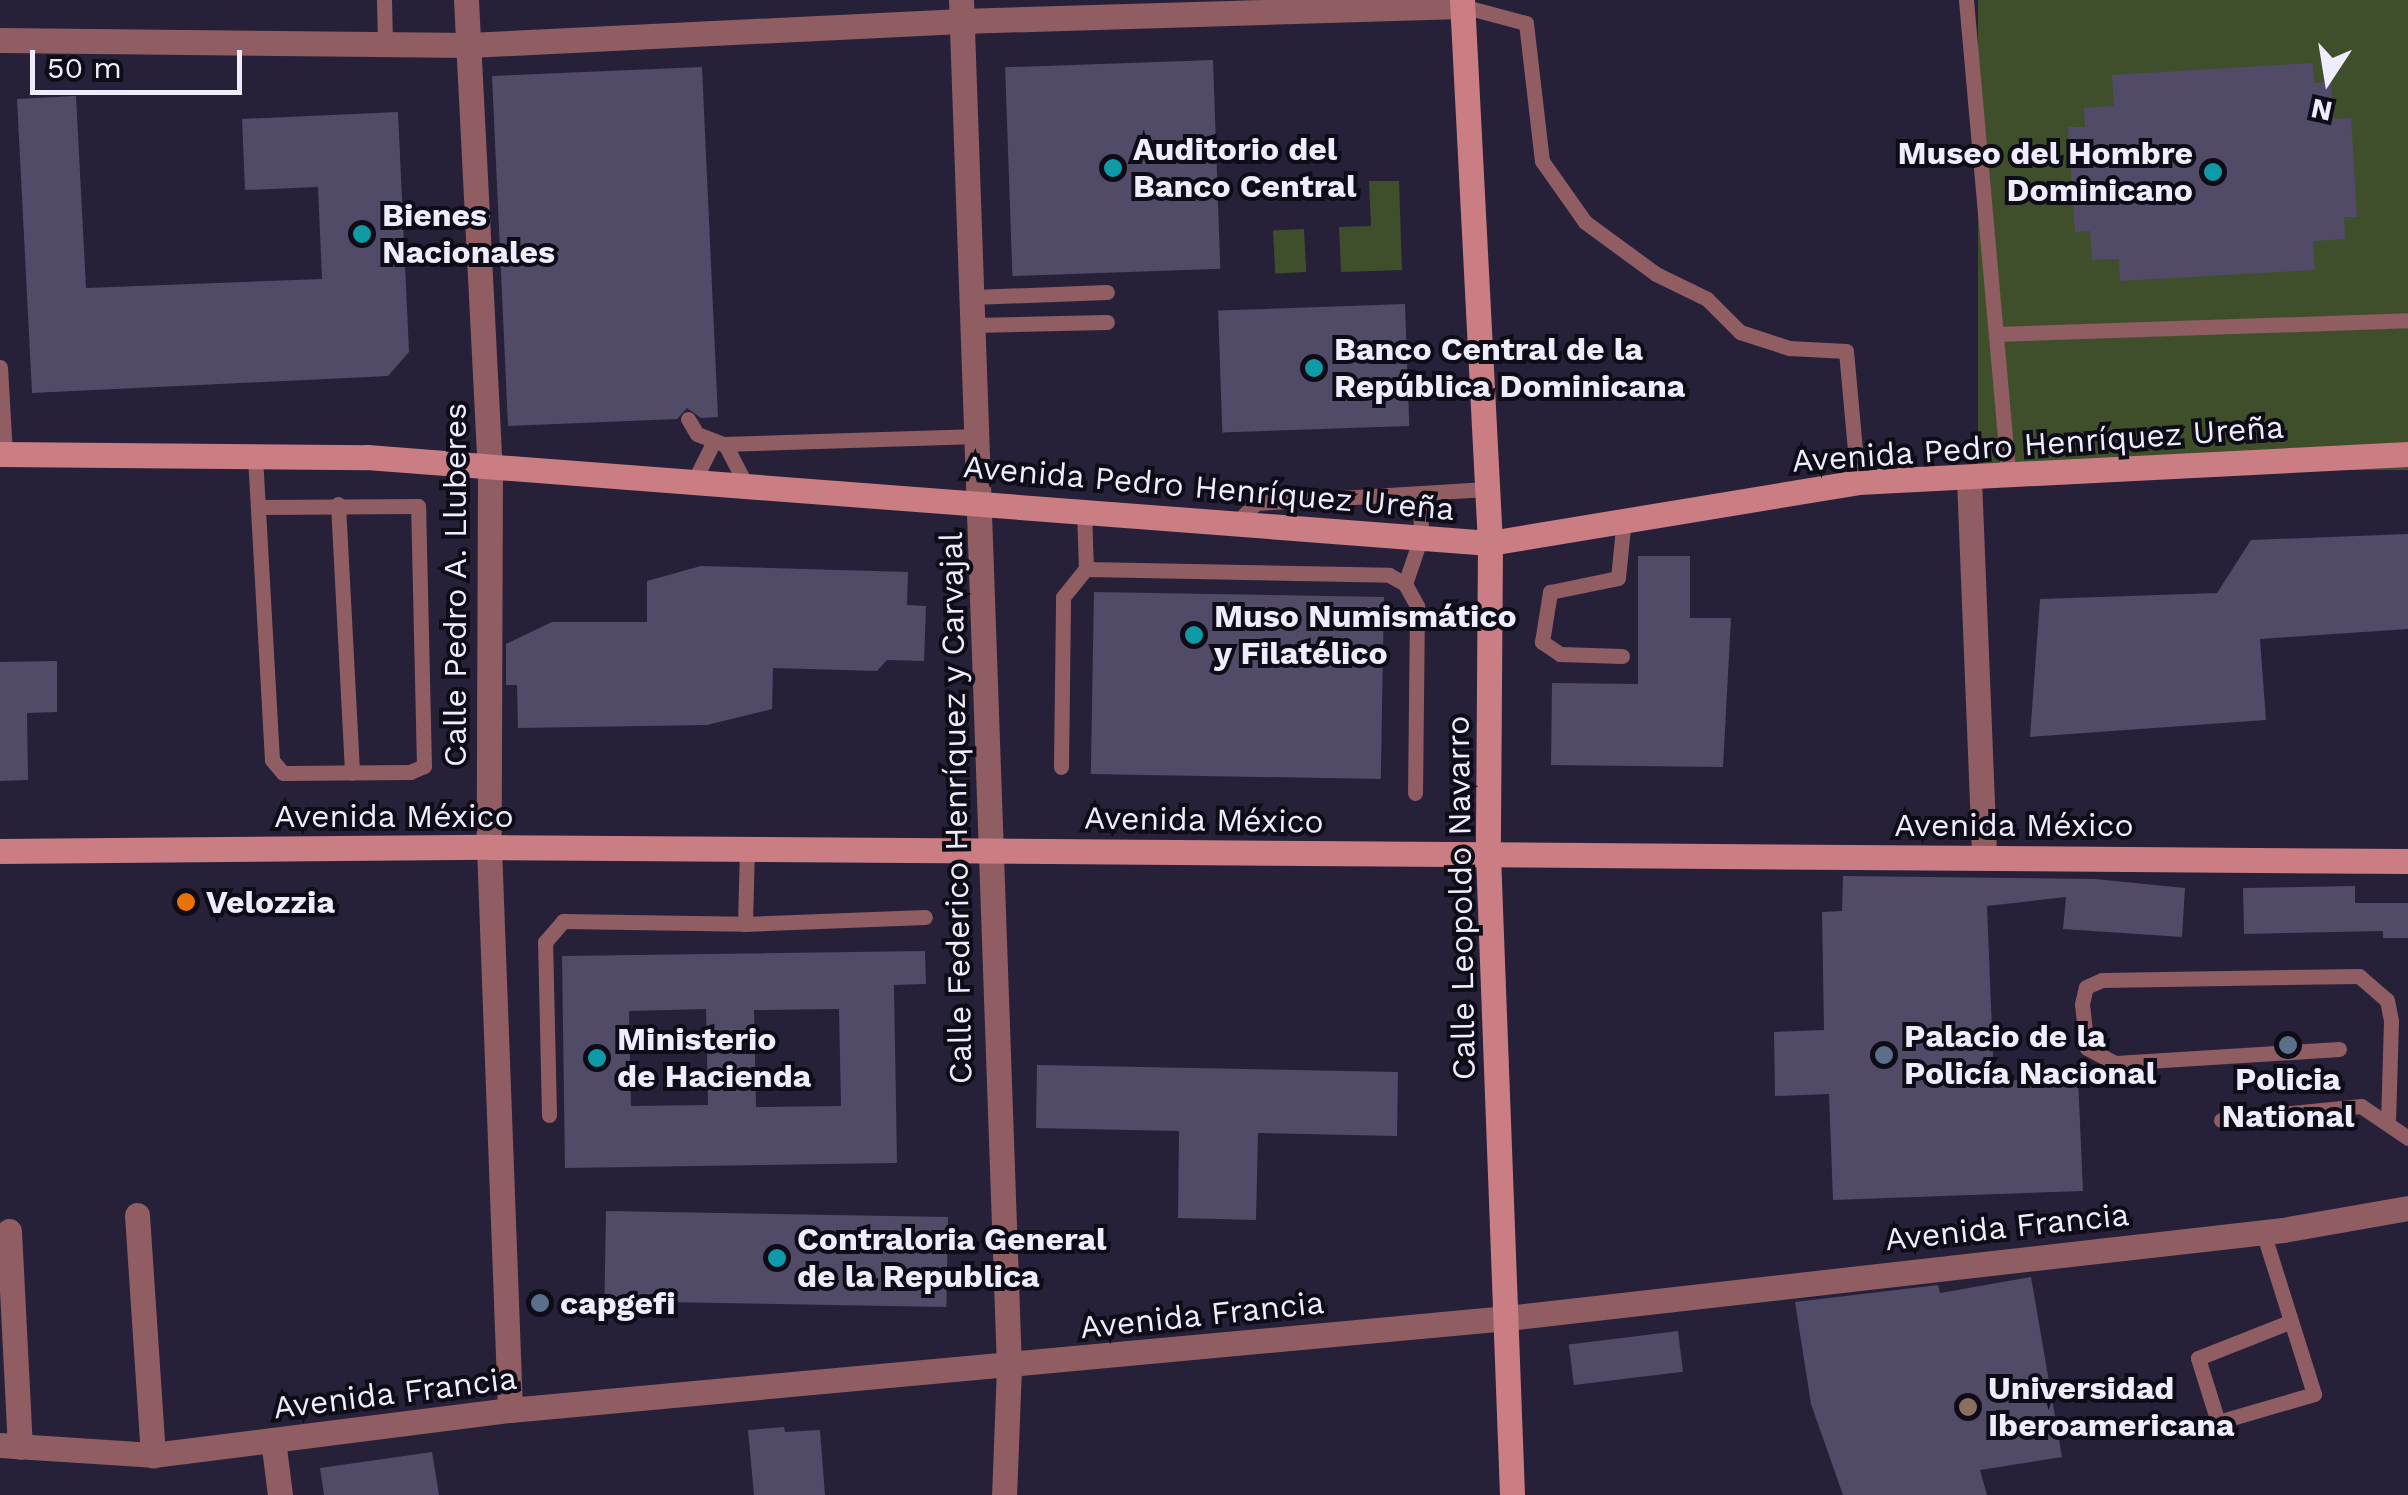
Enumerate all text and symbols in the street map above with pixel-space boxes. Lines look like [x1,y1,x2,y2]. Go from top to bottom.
scale bar [35,30,248,92]
north arrow [2278,30,2378,130]
text: 50 m [47,50,122,85]
text: N [2308,92,2335,128]
place label: Auditorio del Banco Central [1133,131,1356,206]
place label: Museo del Hombre Dominicano [1897,135,2193,210]
marker: Auditorio del Banco Central [1102,157,1124,179]
marker: Museo del Hombre Dominicano [2202,161,2224,183]
place label: Bienes Nacionales [382,197,555,272]
marker: Bienes Nacionales [351,223,373,245]
place label: Banco Central de la República Dominicana [1334,331,1686,406]
marker: Banco Central de la República Dominicana [1303,357,1325,379]
street label: Calle Pedro A. Lluberes [436,402,474,768]
street label: Avenida Pedro Henríquez Ureña [1790,408,2286,480]
street label: Avenida Pedro Henríquez Ureña [961,447,1457,529]
street label: Calle Federico Henríquez y Carvajal [932,531,980,1085]
place label: Muso Numismático y Filatélico [1214,598,1517,673]
marker: Muso Numismático y Filatélico [1183,624,1205,646]
street label: Calle Leopoldo Navarro [1439,715,1483,1081]
street label: Avenida México [274,797,514,835]
street label: Avenida México [1084,799,1324,841]
street label: Avenida México [1894,806,2134,844]
place label: Velozzia [206,883,335,921]
marker: Velozzia [175,891,197,913]
place label: Palacio de la Policía Nacional [1904,1018,2156,1093]
place label: Ministerio de Hacienda [617,1021,811,1096]
marker: Policia National [2277,1034,2299,1056]
marker: Palacio de la Policía Nacional [1873,1044,1895,1066]
marker: Ministerio de Hacienda [586,1047,608,1069]
place label: Policia National [2222,1061,2354,1136]
street label: Avenida Francia [1883,1195,2131,1259]
place label: Contraloria General de la Republica [797,1221,1107,1296]
marker: Contraloria General de la Republica [766,1247,788,1269]
street label: Avenida Francia [1078,1283,1326,1347]
place label: capgefi [560,1284,676,1322]
marker: capgefi [529,1292,551,1314]
street label: Avenida Francia [271,1359,519,1427]
place label: Universidad Iberoamericana [1988,1370,2235,1445]
marker: Universidad Iberoamericana [1957,1396,1979,1418]

